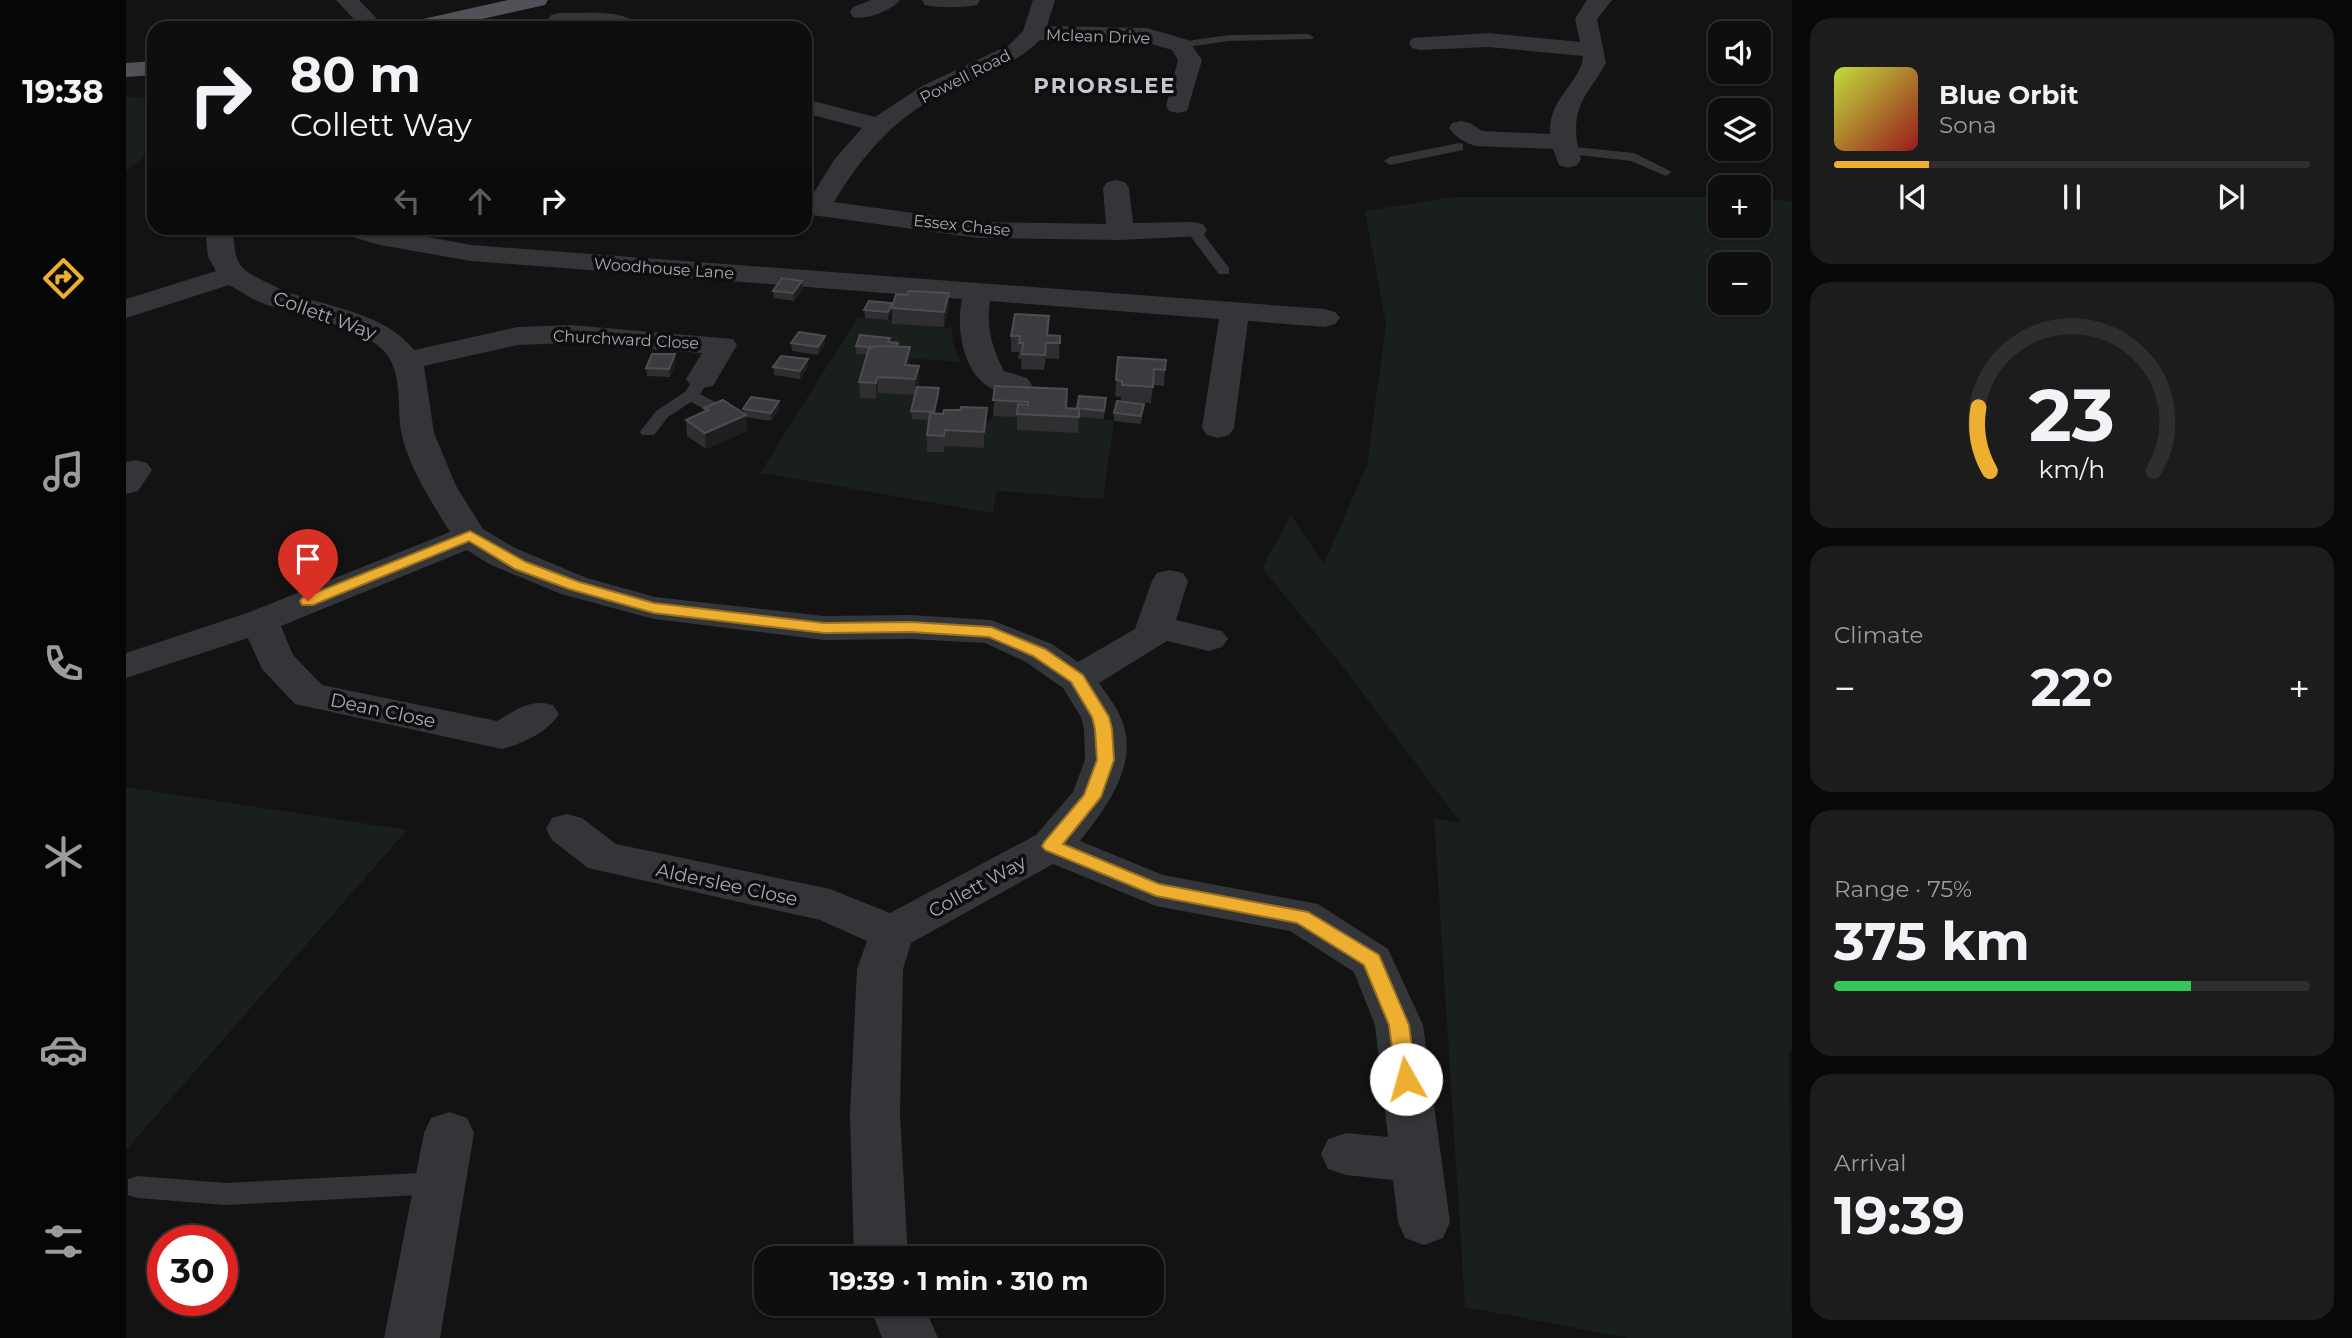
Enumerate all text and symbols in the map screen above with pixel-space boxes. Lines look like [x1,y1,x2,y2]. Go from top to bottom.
map controls [1708,21,1771,315]
button: sound [1708,21,1771,84]
street label: Mclean Drive [1046,25,1150,48]
text: 80 m [290,45,421,104]
street label: Powell Road [917,45,1014,107]
icon: right [175,49,266,140]
text: 19:38 [22,72,104,111]
district label: PRIORSLEE [1034,73,1176,98]
text: Blue Orbit [1939,79,2078,111]
button: layers [1708,98,1771,161]
text: Collett Way [290,105,472,144]
text: Sona [1939,111,1997,139]
button: + [1708,175,1771,238]
icon: previous [1894,178,1932,216]
icon: pause [2053,178,2091,216]
icon: next [2212,178,2250,216]
icon: left [388,182,426,220]
icon: ahead [461,182,499,220]
icon: right [534,182,572,220]
street label: Essex Chase [913,211,1011,240]
button: − [1708,252,1771,315]
icon: directions [39,254,88,303]
street label: Woodhouse Lane [593,254,735,283]
street label: Collett Way [270,286,380,345]
street label: Churchward Close [552,326,700,353]
text: 23 [2029,371,2115,459]
icon: music [39,447,88,496]
text: km/h [2039,454,2105,484]
pin [278,529,338,601]
icon: arrive [289,540,327,578]
text: Climate [1834,621,1923,649]
icon: phone [39,639,88,688]
text: 22° [2030,656,2114,719]
text: − [1834,665,1856,712]
text: + [2288,665,2310,712]
street label: Dean Close [328,688,438,733]
icon: climate [39,832,88,881]
street label: Collett Way [924,850,1031,923]
street label: Alderslee Close [654,858,800,911]
text: Range · 75% [1834,875,1972,903]
text: 375 km [1834,910,2030,973]
icon: car [39,1025,88,1074]
position arrow [1369,1042,1443,1116]
text: Arrival [1834,1149,1907,1177]
text: 19:39 [1834,1184,1965,1247]
icon: filters [39,1217,88,1266]
speed limit sign: 30 [147,1225,238,1316]
text: 19:39 · 1 min · 310 m [829,1265,1089,1297]

